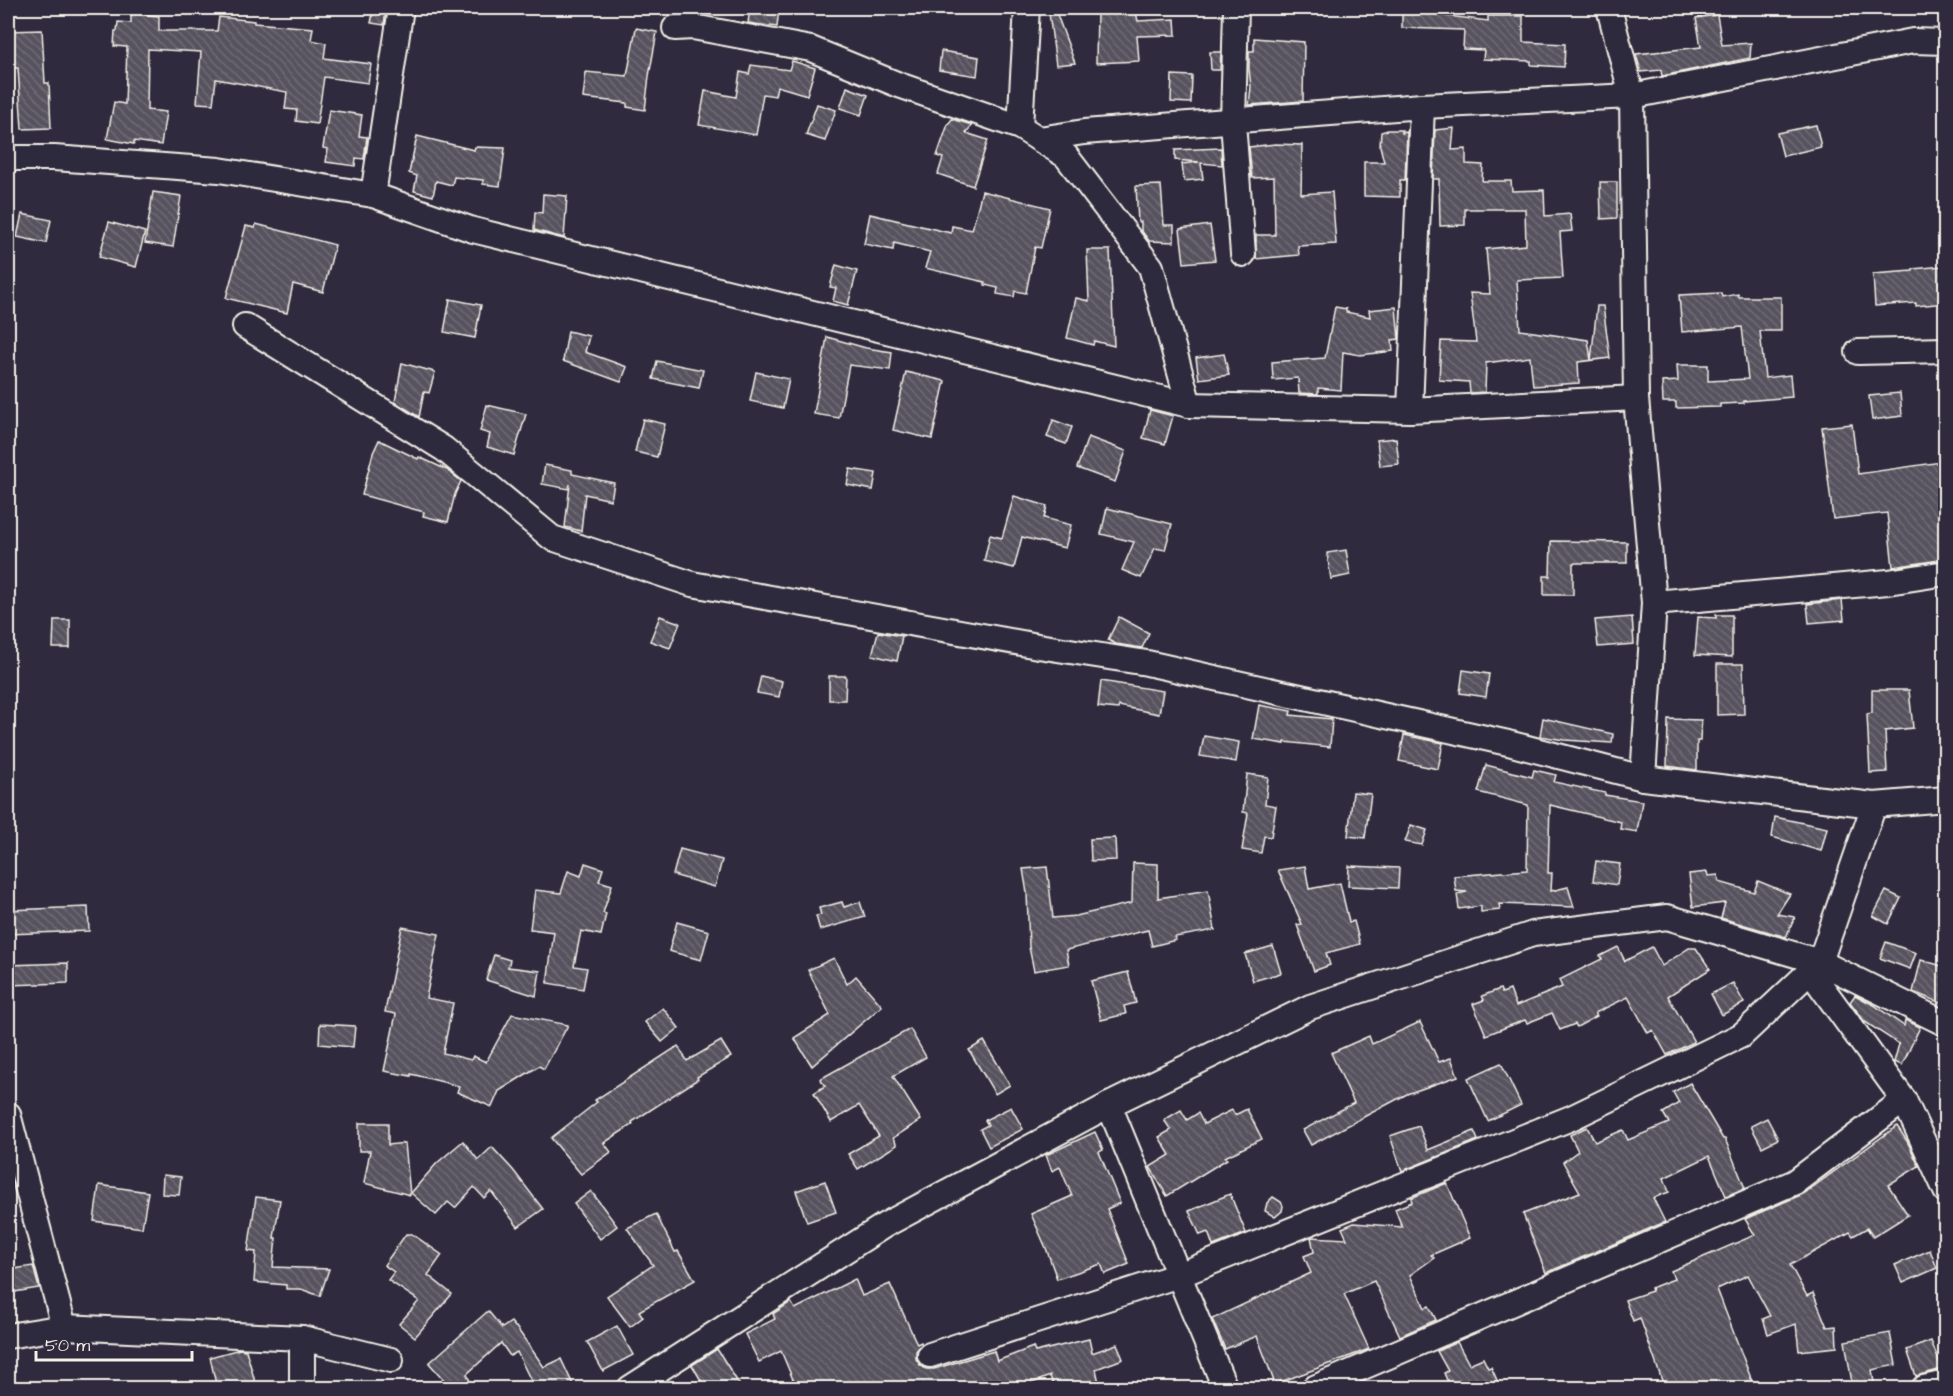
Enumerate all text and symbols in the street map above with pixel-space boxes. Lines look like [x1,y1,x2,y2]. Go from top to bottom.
scale bar [36,1324,192,1362]
text: 50 m [45,1333,90,1358]

